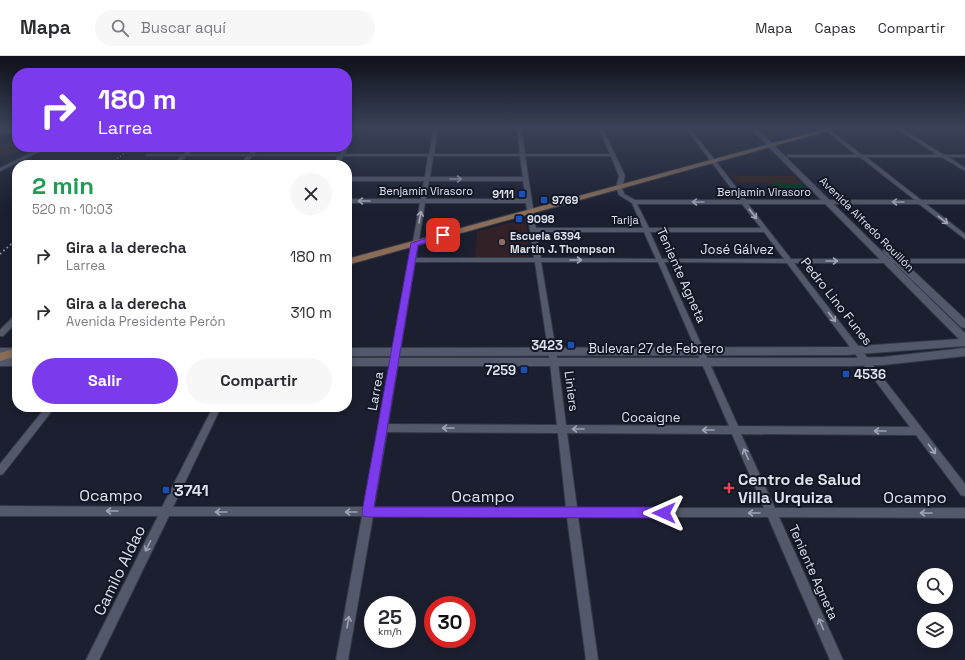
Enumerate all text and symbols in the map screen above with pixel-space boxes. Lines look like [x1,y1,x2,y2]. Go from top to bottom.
search box [95,10,375,46]
text: Mapa [20,15,71,40]
icon: search [109,17,131,39]
text: Buscar aquí [141,18,226,37]
text: Mapa [755,19,792,37]
text: Capas [814,19,856,37]
text: Compartir [878,19,945,37]
text: 180 m [98,81,177,117]
icon: right [32,84,84,136]
text: Larrea [98,116,152,139]
text: 2 min [32,170,94,201]
button: close [290,173,332,215]
street label: Avenida Alfredo Rouillón [817,174,917,274]
one-way arrow [449,175,462,183]
street label: Benjamín Virasoro [379,184,473,198]
street label: Benjamín Virasoro [717,185,811,199]
place label: 9111 [492,187,514,201]
marker: 9111 [517,189,527,199]
place label: 9769 [552,193,578,207]
marker: 9769 [539,195,549,205]
one-way arrow [358,197,371,205]
one-way arrow [692,198,705,206]
one-way arrow [892,198,905,206]
text: 520 m · 10:03 [32,201,113,218]
one-way arrow [748,208,757,219]
one-way arrow [416,210,424,223]
place label: 9098 [527,212,555,226]
street label: Tarija [611,213,640,227]
marker: 9098 [514,214,524,224]
one-way arrow [938,216,949,224]
pin [426,218,460,252]
icon: arrive [432,224,454,246]
street label: Teniente Agneta [653,225,710,326]
place label: Escuela 6394 Martín J. Thompson [510,229,615,256]
marker: Escuela 6394 Martín J. Thompson [497,237,507,247]
text: Gira a la derecha [66,238,186,257]
street label: José Gálvez [700,241,774,258]
icon: right [32,245,54,267]
text: 180 m [290,247,332,266]
street label: Pedro Lino Funes [797,254,876,349]
one-way arrow [569,256,582,264]
text: Larrea [66,257,105,274]
one-way arrow [825,257,838,265]
text: Gira a la derecha [66,294,186,313]
icon: right [32,301,54,323]
text: 310 m [291,303,332,322]
one-way arrow [828,311,836,322]
text: Avenida Presidente Perón [66,313,226,330]
place label: 3423 [531,337,563,354]
marker: 3423 [566,340,576,350]
street label: Bulevar 27 de Febrero [588,340,724,357]
button: Salir [32,358,178,404]
button: Compartir [186,358,332,404]
place label: 7259 [485,362,516,379]
marker: 7259 [519,365,529,375]
place label: 4536 [854,366,886,383]
marker: 4536 [841,369,851,379]
street label: Larrea [364,370,387,412]
street label: Liniers [561,370,582,412]
street label: Cocaigne [622,409,680,426]
one-way arrow [442,424,455,432]
one-way arrow [572,425,585,433]
one-way arrow [702,426,715,434]
one-way arrow [874,427,887,435]
one-way arrow [928,443,936,454]
one-way arrow [742,449,749,461]
place label: Centro de Salud Villa Urquiza [738,469,861,508]
place label: 3741 [174,480,209,501]
marker: Centro de Salud Villa Urquiza [723,482,735,494]
street label: Ocampo [79,485,143,506]
marker: 3741 [161,485,171,495]
street label: Ocampo [451,486,515,507]
street label: Ocampo [883,487,947,508]
position arrow [643,492,685,534]
one-way arrow [106,507,119,515]
one-way arrow [215,508,228,516]
one-way arrow [345,508,358,516]
one-way arrow [748,509,761,517]
one-way arrow [920,509,933,517]
street label: Camilo Aldao [89,522,150,619]
street label: Teniente Agneta [785,522,842,623]
one-way arrow [144,540,151,552]
map controls [917,568,953,648]
button: search [917,568,953,604]
speed limit sign: 30 [424,596,476,648]
text: 25 [378,604,402,630]
button: layers [917,612,953,648]
one-way arrow [345,615,353,628]
one-way arrow [817,619,825,631]
text: km/h [378,625,402,638]

